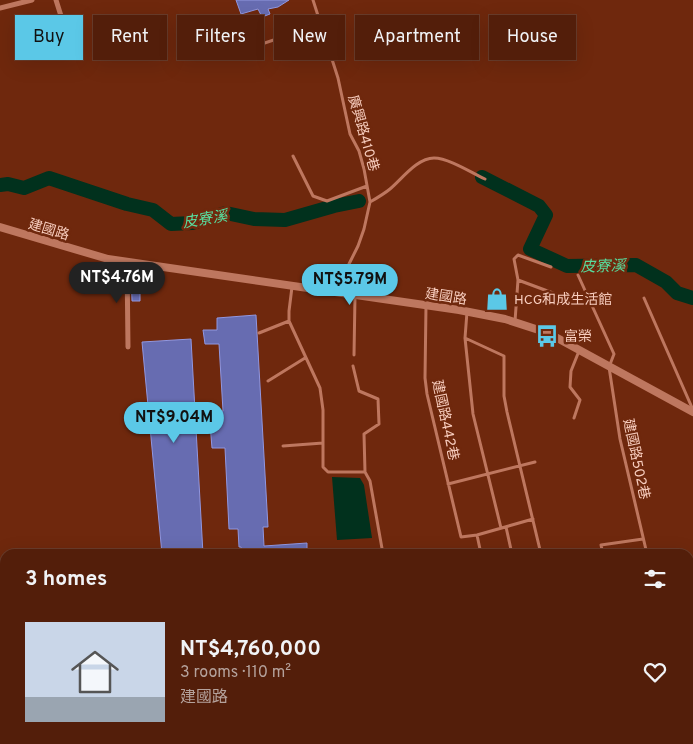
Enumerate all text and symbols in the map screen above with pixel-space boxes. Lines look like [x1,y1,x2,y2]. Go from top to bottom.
chip: Buy [15,15,83,60]
chip: Rent [93,15,167,60]
chip: Filters [177,15,264,60]
chip: New [274,15,345,60]
chip: Apartment [355,15,479,60]
chip: House [489,15,576,60]
street label: 廣興路410巷 [344,93,382,174]
water label: 皮寮溪 [182,207,231,233]
street label: 建國路 [26,216,71,245]
water label: 皮寮溪 [580,258,628,277]
pin: NT$4.76M [65,262,169,304]
pin: NT$5.79M [298,264,402,306]
text: NT$4.76M [80,268,154,288]
text: NT$5.79M [313,270,387,290]
street label: 建國路 [424,286,468,309]
shop icon: HCG和成生活館 [484,286,510,312]
place label: HCG和成生活館 [514,292,612,309]
bus stop icon: 富榮 [534,323,560,349]
place label: 富榮 [564,329,592,346]
street label: 建國路442巷 [428,378,461,462]
pin: NT$9.04M [122,402,226,444]
text: NT$9.04M [135,408,213,428]
street label: 建國路502巷 [619,417,652,501]
icon: filters [641,565,669,593]
text: 3 homes [25,566,107,593]
text: NT$4,760,000 [180,636,321,663]
icon: home [65,642,125,702]
icon: heart [641,658,669,686]
text: 3 rooms · 110 m² [180,663,291,683]
text: 建國路 [180,688,228,708]

